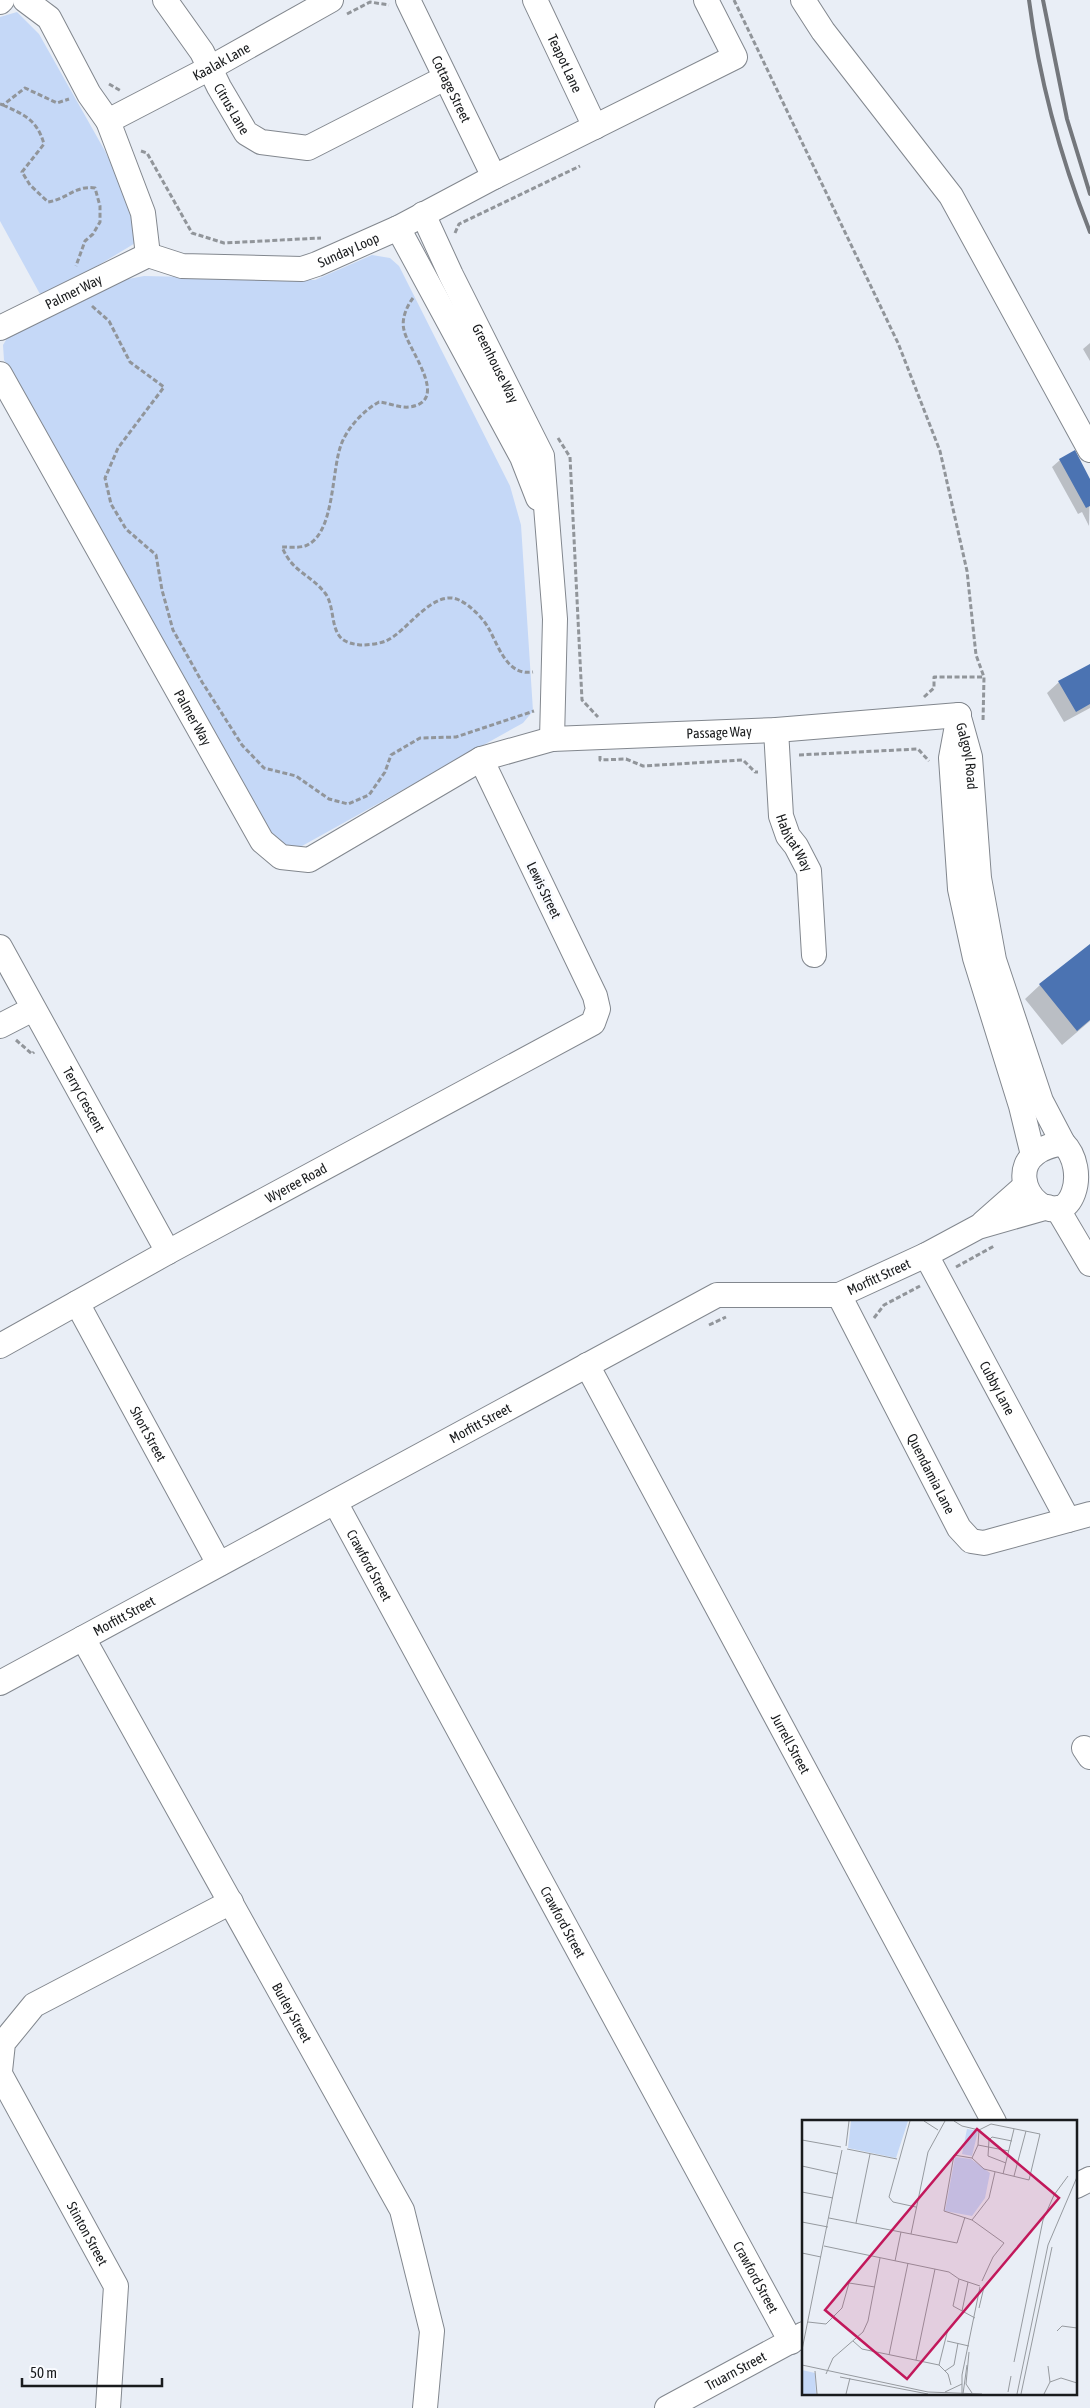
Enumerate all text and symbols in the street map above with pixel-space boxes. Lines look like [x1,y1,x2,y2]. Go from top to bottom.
street label: Teapot Lane [544,32,585,95]
street label: Kaalak Lane [190,39,253,84]
street label: Cottage Street [428,53,474,125]
street label: Citrus Lane [211,80,253,137]
street label: Sunday Loop [315,229,382,271]
street label: Palmer Way [42,271,105,312]
street label: Greenhouse Way [469,321,522,406]
street label: Palmer Way [171,687,215,748]
street label: Galgoyl Road [953,721,980,790]
street label: Passage Way [686,723,752,742]
street label: Habitat Way [773,812,816,874]
street label: Lewis Street [523,859,565,921]
street label: Terry Crescent [60,1064,108,1135]
street label: Wyeree Road [263,1160,330,1206]
street label: Morfitt Street [845,1255,913,1298]
street label: Cubby Lane [976,1358,1018,1418]
street label: Morfitt Street [447,1400,514,1446]
street label: Short Street [127,1404,170,1464]
street label: Quendamia Lane [904,1431,958,1517]
street label: Crawford Street [343,1527,395,1604]
street label: Morfitt Street [90,1593,158,1639]
street label: Jurrell Street [768,1711,813,1777]
street label: Crawford Street [537,1884,589,1961]
street label: Burley Street [269,1980,315,2045]
inset map [802,2120,1078,2396]
street label: Stinton Street [64,2199,111,2268]
street label: Crawford Street [730,2239,782,2316]
street label: Truarn Street [703,2348,769,2394]
scale bar [22,2356,162,2388]
text: 50 m [30,2364,57,2381]

